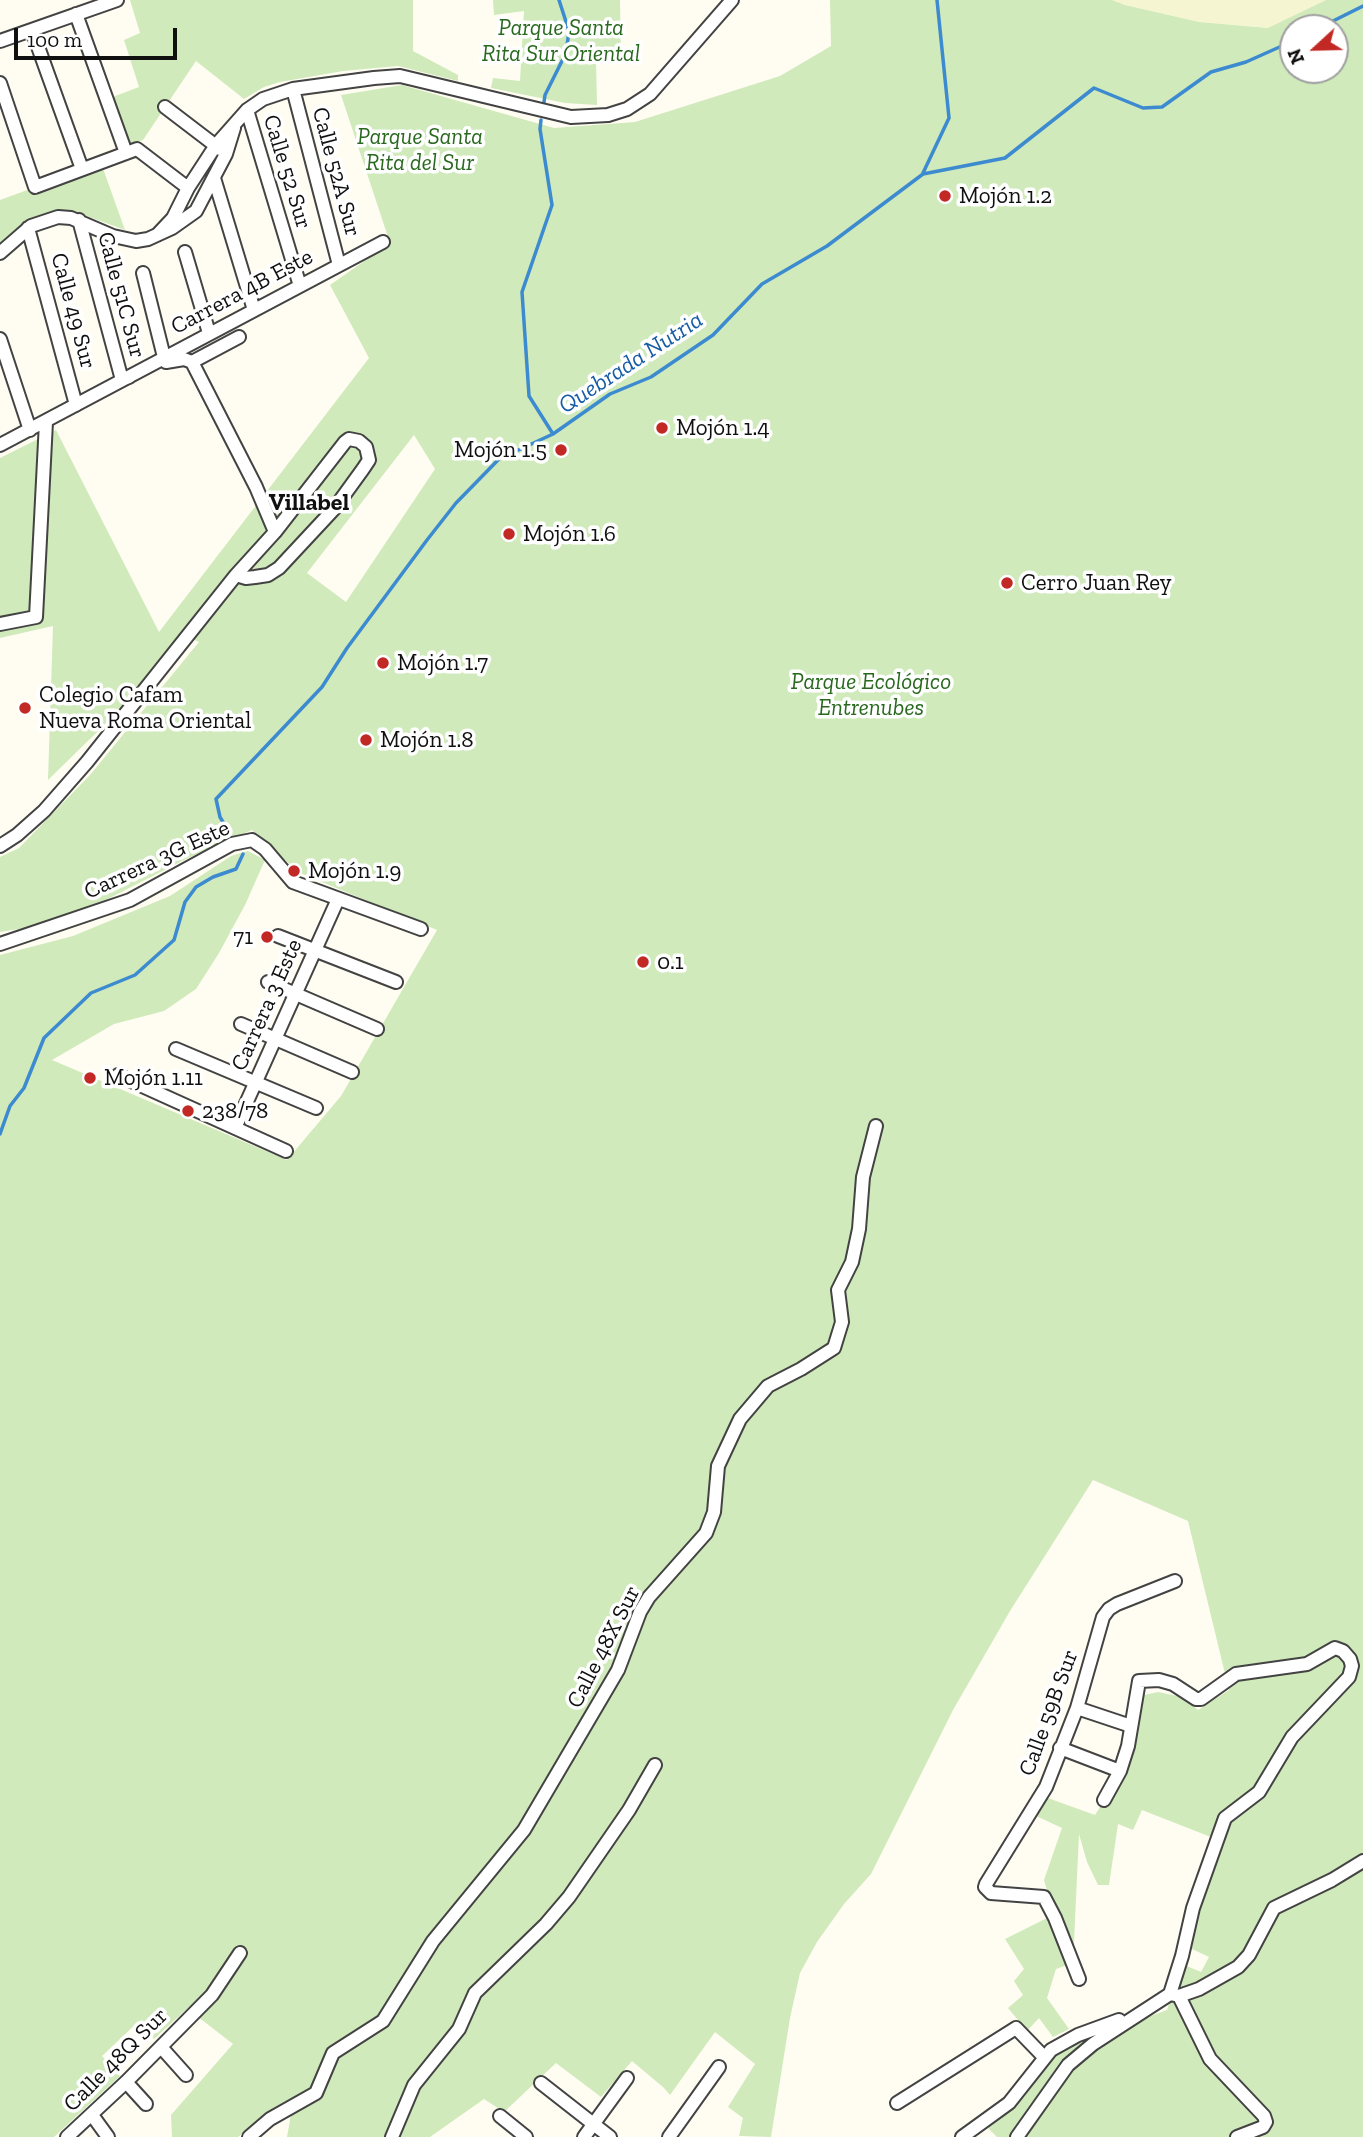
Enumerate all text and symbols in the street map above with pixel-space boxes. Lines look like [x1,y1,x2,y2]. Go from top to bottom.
scale bar [18,14,180,58]
park label: Parque Santa Rita Sur Oriental [482,14,640,68]
north arrow [1279,14,1349,84]
text: 100 m [27,27,82,52]
text: N [1283,45,1309,67]
street label: Calle 52A Sur [305,104,367,240]
street label: Calle 52 Sur [257,112,317,232]
park label: Parque Santa Rita del Sur [357,123,483,177]
place label: Mojón 1.2 [959,182,1052,210]
marker: Mojón 1.2 [937,188,953,204]
street label: Calle 51C Sur [91,229,151,361]
street label: Carrera 4B Este [166,243,318,341]
street label: Calle 49 Sur [44,250,102,372]
water label: Quebrada Nutria [553,306,709,420]
place label: Mojón 1.4 [676,414,770,442]
marker: Mojón 1.4 [654,420,670,436]
place label: Mojón 1.5 [454,436,547,464]
marker: Mojón 1.5 [553,442,569,458]
district label: Villabel [269,489,349,517]
place label: Mojón 1.6 [523,520,616,548]
marker: Mojón 1.6 [501,526,517,542]
place label: Cerro Juan Rey [1021,569,1172,597]
marker: Cerro Juan Rey [999,575,1015,591]
place label: Mojón 1.7 [397,649,488,677]
marker: Mojón 1.7 [375,655,391,671]
park label: Parque Ecológico Entrenubes [791,668,951,722]
place label: Colegio Cafam Nueva Roma Oriental [39,681,251,735]
marker: Colegio Cafam Nueva Roma Oriental [17,700,33,716]
place label: Mojón 1.8 [380,726,474,754]
marker: Mojón 1.8 [358,732,374,748]
street label: Carrera 3G Este [80,814,234,906]
place label: Mojón 1.9 [308,857,401,885]
marker: Mojón 1.9 [286,863,302,879]
place label: 71 [233,923,253,951]
marker: 71 [259,929,275,945]
street label: Carrera 3 Este [226,935,308,1075]
place label: 0.1 [657,948,684,976]
marker: 0.1 [635,954,651,970]
place label: Mojón 1.11 [104,1064,203,1092]
marker: Mojón 1.11 [82,1070,98,1086]
place label: 238/78 [202,1097,268,1125]
marker: 238/78 [180,1103,196,1119]
street label: Calle 48X Sur [561,1581,647,1713]
street label: Calle 59B Sur [1013,1646,1085,1780]
street label: Calle 48Q Sur [58,2002,174,2118]

